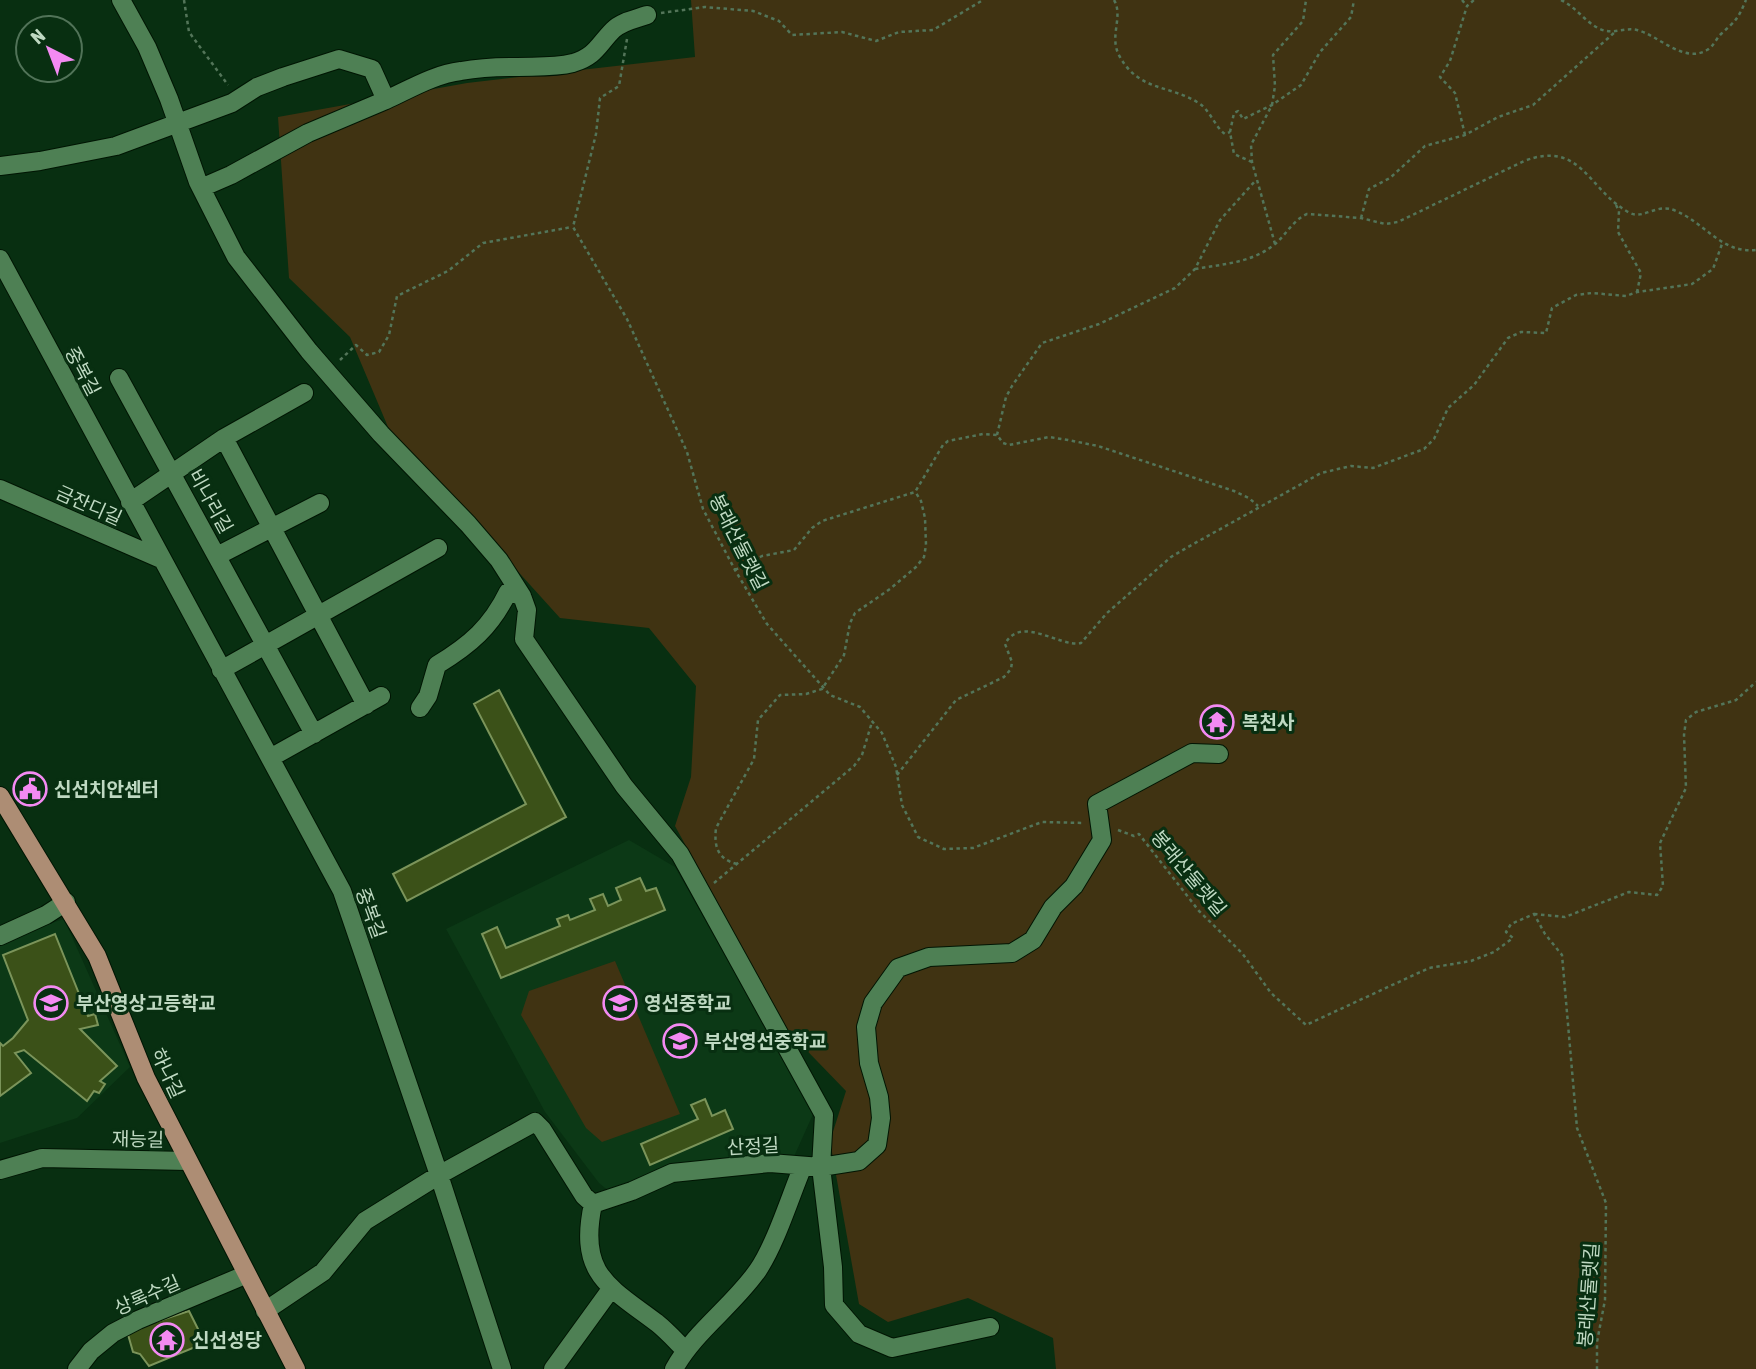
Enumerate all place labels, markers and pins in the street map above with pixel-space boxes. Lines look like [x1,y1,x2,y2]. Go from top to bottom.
temple icon: 복천사 [1198,703,1236,741]
place label: 복천사 [1242,711,1295,733]
public building icon: 신선치안센터 [11,770,49,808]
place label: 신선치안센터 [54,778,159,800]
school or university icon: 부산영상고등학교 [32,984,70,1022]
school or university icon: 영선중학교 [601,984,639,1022]
place label: 부산영상고등학교 [76,992,216,1014]
place label: 영선중학교 [644,992,731,1014]
school or university icon: 부산영선중학교 [661,1022,699,1060]
place label: 부산영선중학교 [704,1030,826,1052]
temple icon: 신선성당 [148,1321,186,1359]
place label: 신선성당 [192,1329,262,1351]

